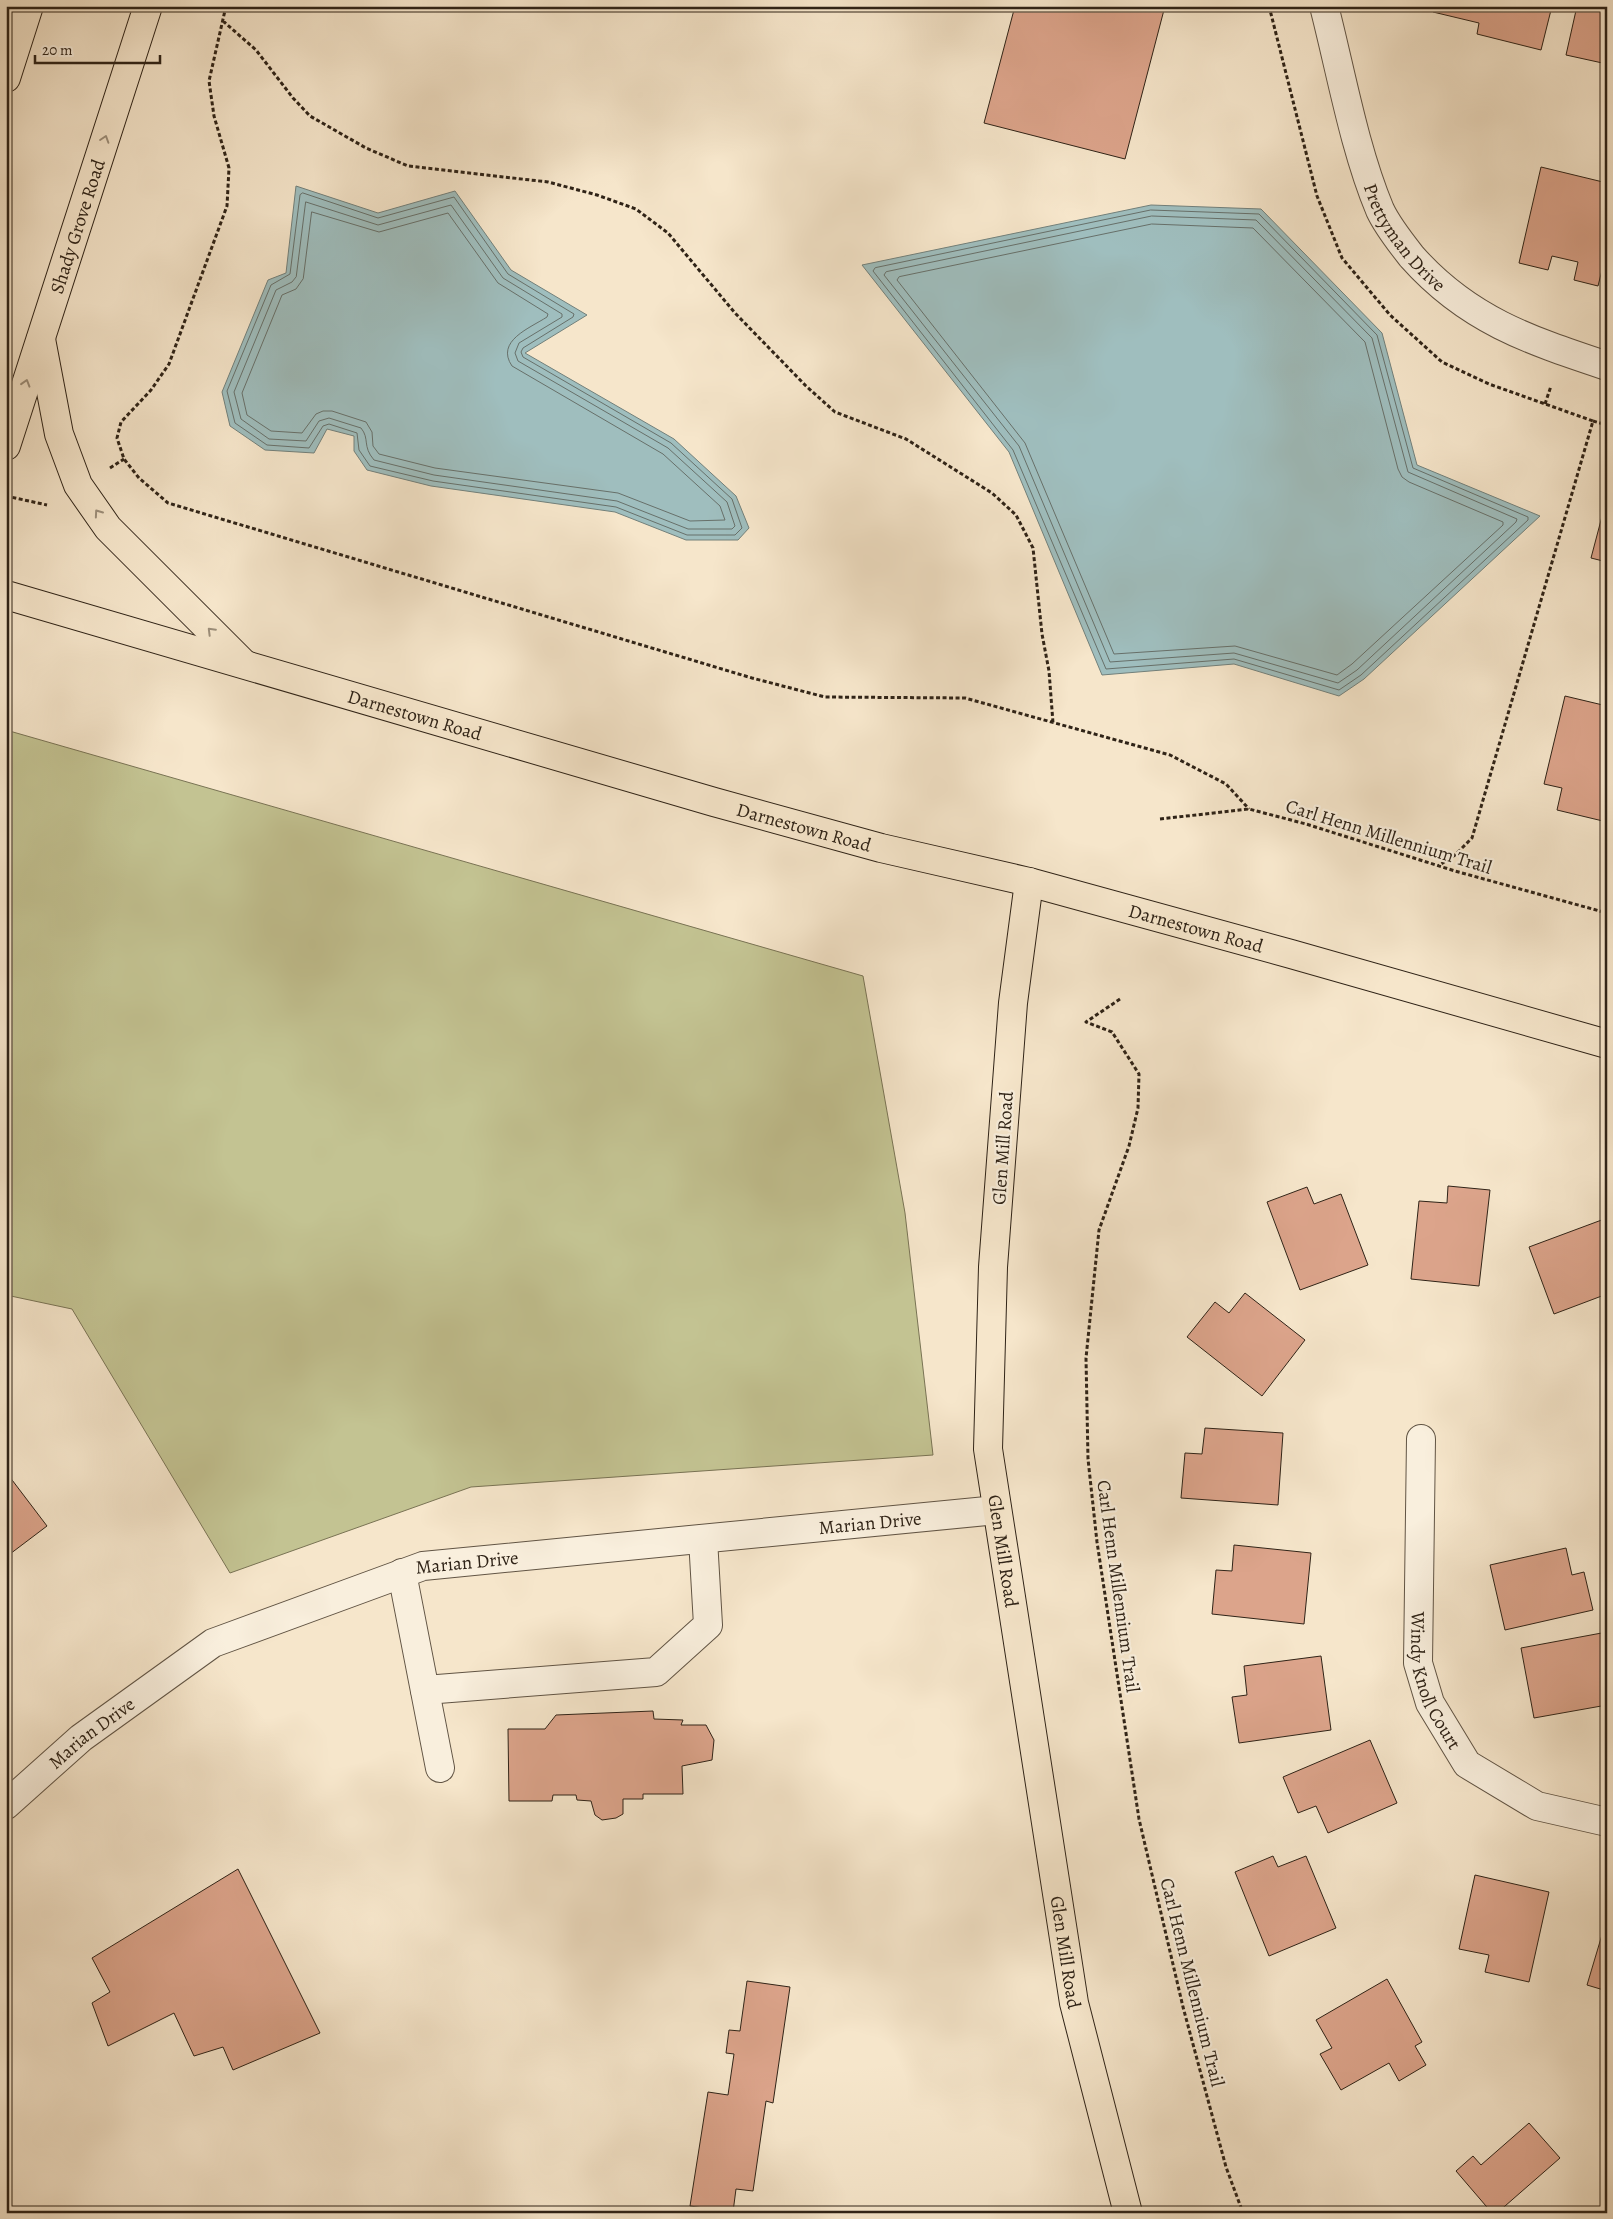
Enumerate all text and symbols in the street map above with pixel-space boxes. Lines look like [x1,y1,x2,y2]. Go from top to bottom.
scale bar [35,32,160,64]
text: 20 m [42,40,73,60]
one-way arrow [99,135,109,144]
street label: Shady Grove Road [44,155,112,297]
street label: Prettyman Drive [1357,180,1451,298]
one-way arrow [20,379,30,387]
one-way arrow [95,510,104,519]
one-way arrow [207,627,216,636]
street label: Darnestown Road [344,684,486,748]
street label: Carl Henn Millennium Trail [1282,793,1495,881]
street label: Darnestown Road [733,797,875,859]
street label: Darnestown Road [1126,898,1267,960]
street label: Glen Mill Road [986,1090,1020,1206]
street label: Carl Henn Millennium Trail [1090,1478,1146,1694]
street label: Glen Mill Road [981,1493,1025,1610]
street label: Marian Drive [818,1505,923,1541]
street label: Marian Drive [414,1545,520,1581]
street label: Windy Knoll Court [1404,1610,1467,1754]
street label: Marian Drive [43,1691,140,1775]
street label: Carl Henn Millennium Trail [1153,1875,1231,2090]
street label: Glen Mill Road [1044,1894,1087,2012]

